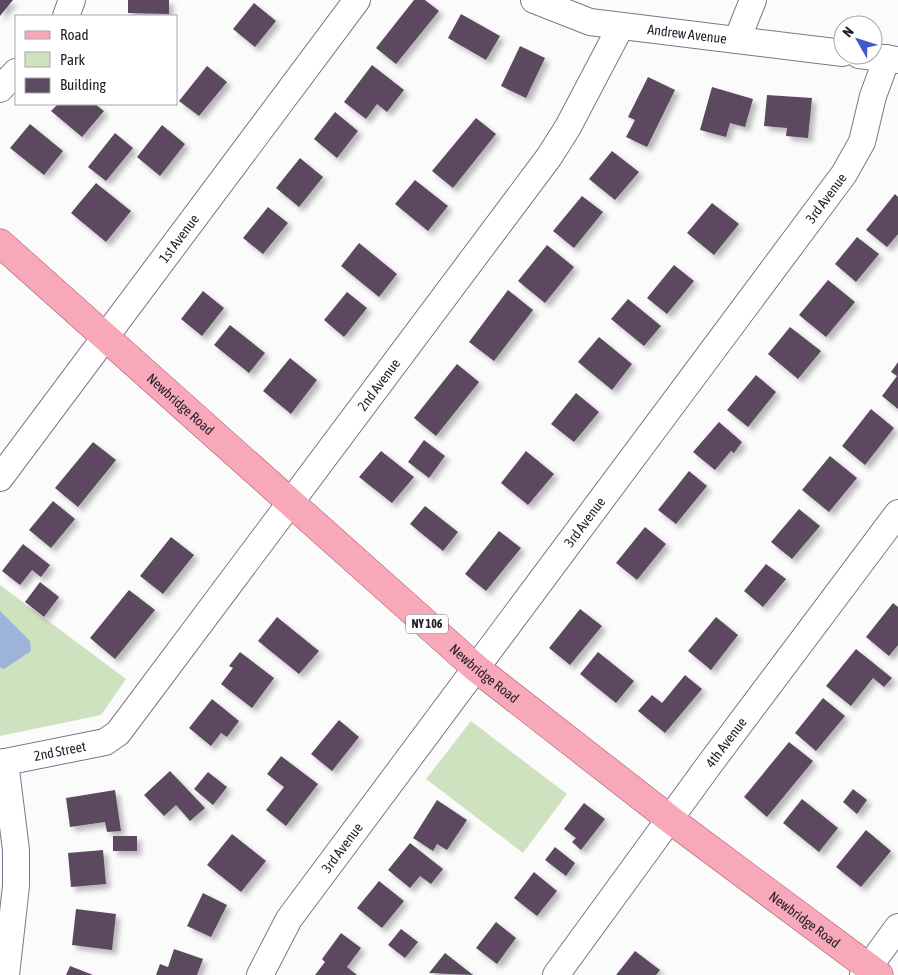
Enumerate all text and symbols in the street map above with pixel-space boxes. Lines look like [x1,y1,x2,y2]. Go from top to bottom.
legend [15,15,178,105]
north arrow [833,15,883,65]
street label: Andrew Avenue [647,21,728,47]
text: N [839,24,857,40]
text: Road [60,26,89,43]
text: Park [60,51,85,68]
text: Building [60,76,106,93]
street label: 3rd Avenue [802,170,850,226]
street label: 1st Avenue [156,211,202,266]
street label: 2nd Avenue [354,356,403,414]
street label: Newbridge Road [144,370,217,438]
street label: 3rd Avenue [561,494,608,550]
road number: NY 106 [406,614,448,634]
street label: Newbridge Road [447,641,522,706]
street label: 4th Avenue [702,714,750,771]
street label: 2nd Street [32,738,87,764]
street label: 3rd Avenue [318,820,366,876]
street label: Newbridge Road [766,888,843,951]

